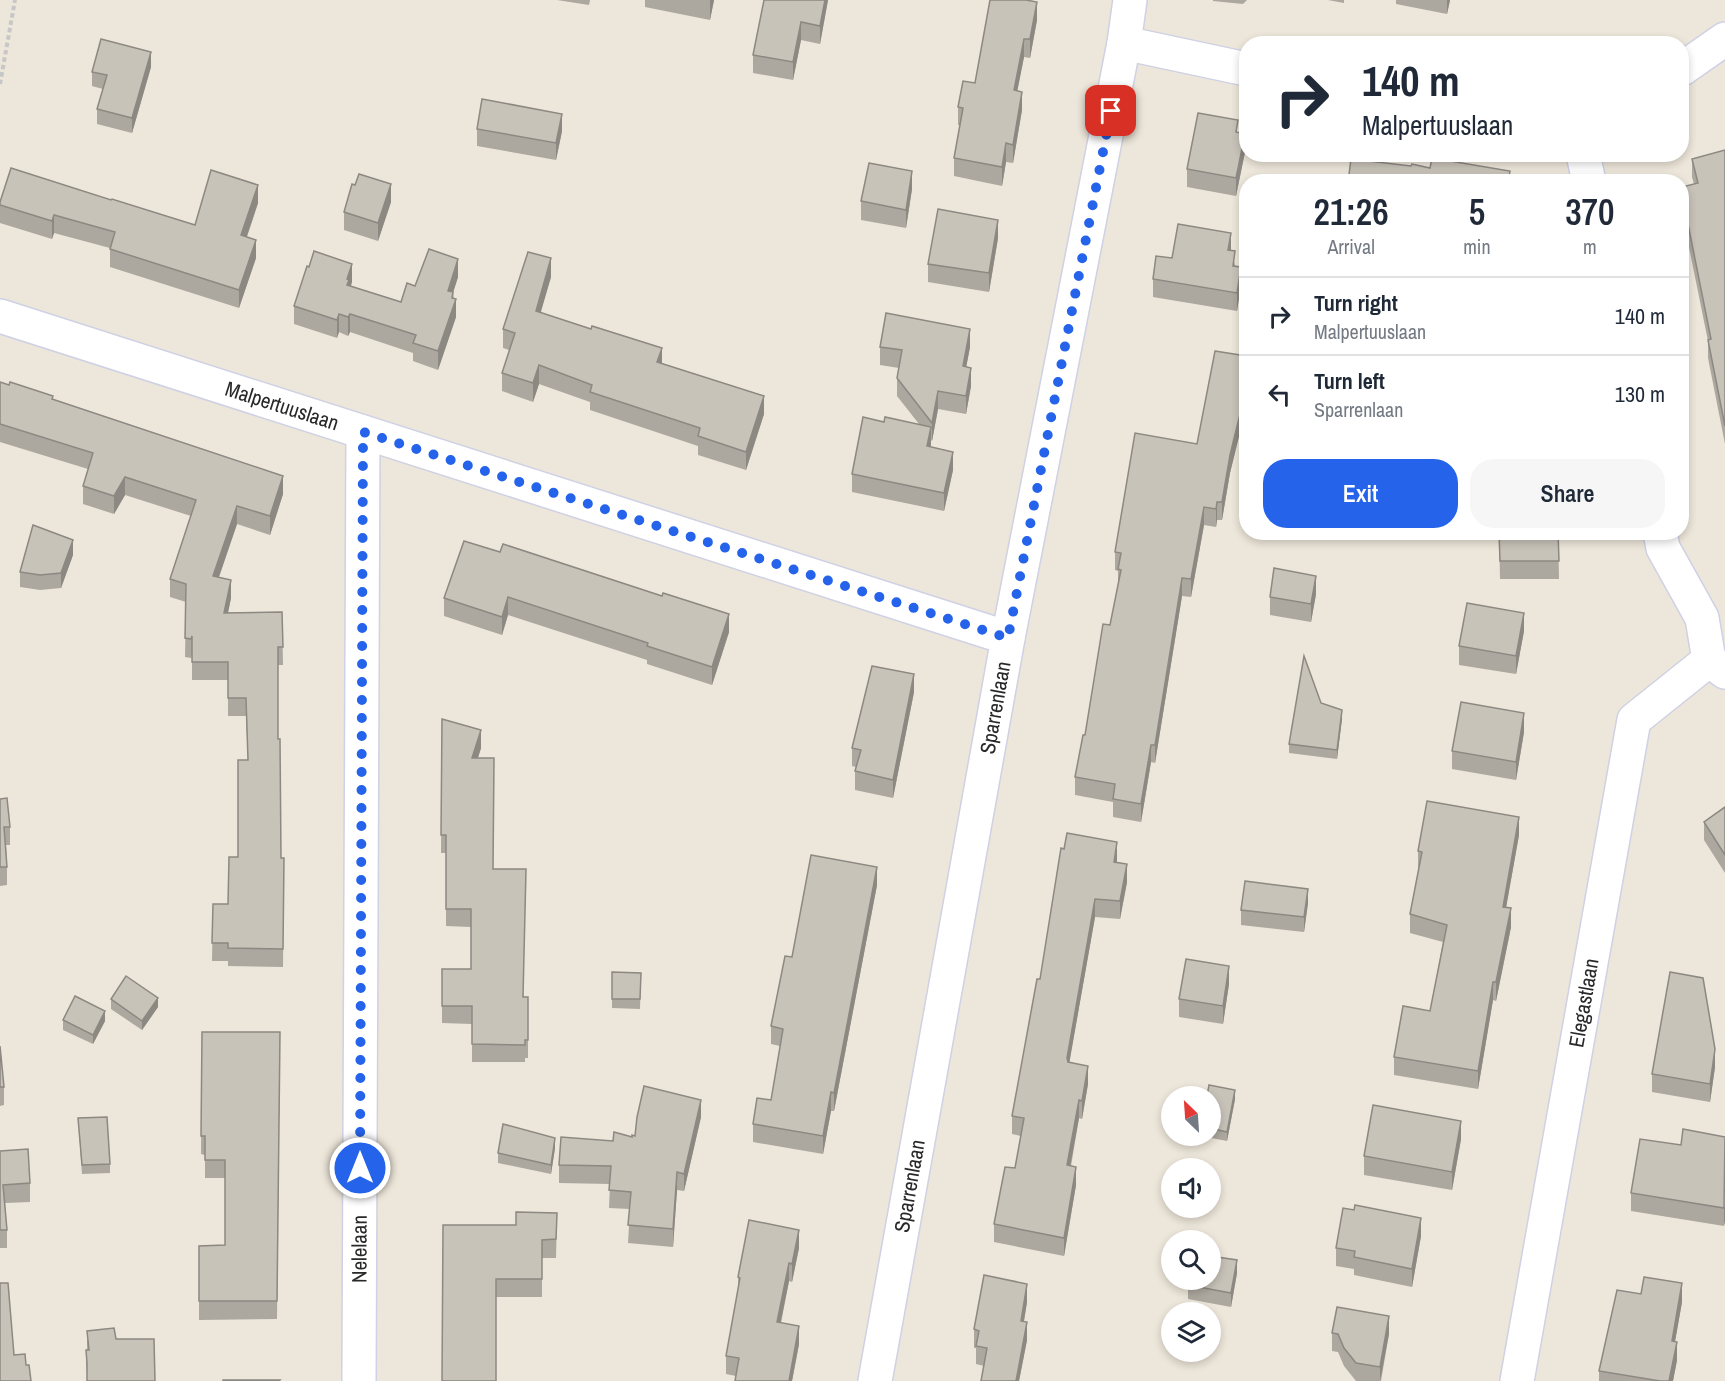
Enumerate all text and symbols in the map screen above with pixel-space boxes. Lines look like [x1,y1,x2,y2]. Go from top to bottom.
text: 140 m [1362,53,1460,109]
icon: right [1263,60,1341,138]
pin [1085,85,1136,136]
icon: arrive [1094,94,1127,127]
text: Malpertuuslaan [1362,107,1513,143]
text: 21:26 [1314,188,1389,236]
text: 5 [1469,188,1485,236]
text: 370 [1565,188,1614,236]
text: Arrival [1327,233,1375,260]
text: min [1463,233,1491,260]
text: m [1583,233,1597,260]
text: Turn right [1314,288,1398,318]
icon: right [1263,300,1296,333]
text: 140 m [1615,301,1665,331]
text: Malpertuuslaan [1314,318,1426,345]
text: Turn left [1314,366,1385,396]
street label: Malpertuuslaan [222,374,343,437]
icon: left [1263,378,1296,411]
text: 130 m [1615,379,1665,409]
text: Sparrenlaan [1314,396,1403,423]
button: Exit [1263,459,1458,528]
button: Share [1470,459,1665,528]
street label: Sparrenlaan [972,659,1018,756]
street label: Elegastlaan [1561,956,1606,1050]
north arrow [1161,1086,1221,1146]
map controls [1161,1086,1221,1362]
position arrow [328,1136,392,1200]
street label: Sparrenlaan [887,1137,932,1235]
button: sound [1161,1158,1221,1218]
street label: Nelelaan [344,1215,374,1283]
button: search [1161,1230,1221,1290]
button: layers [1161,1302,1221,1362]

